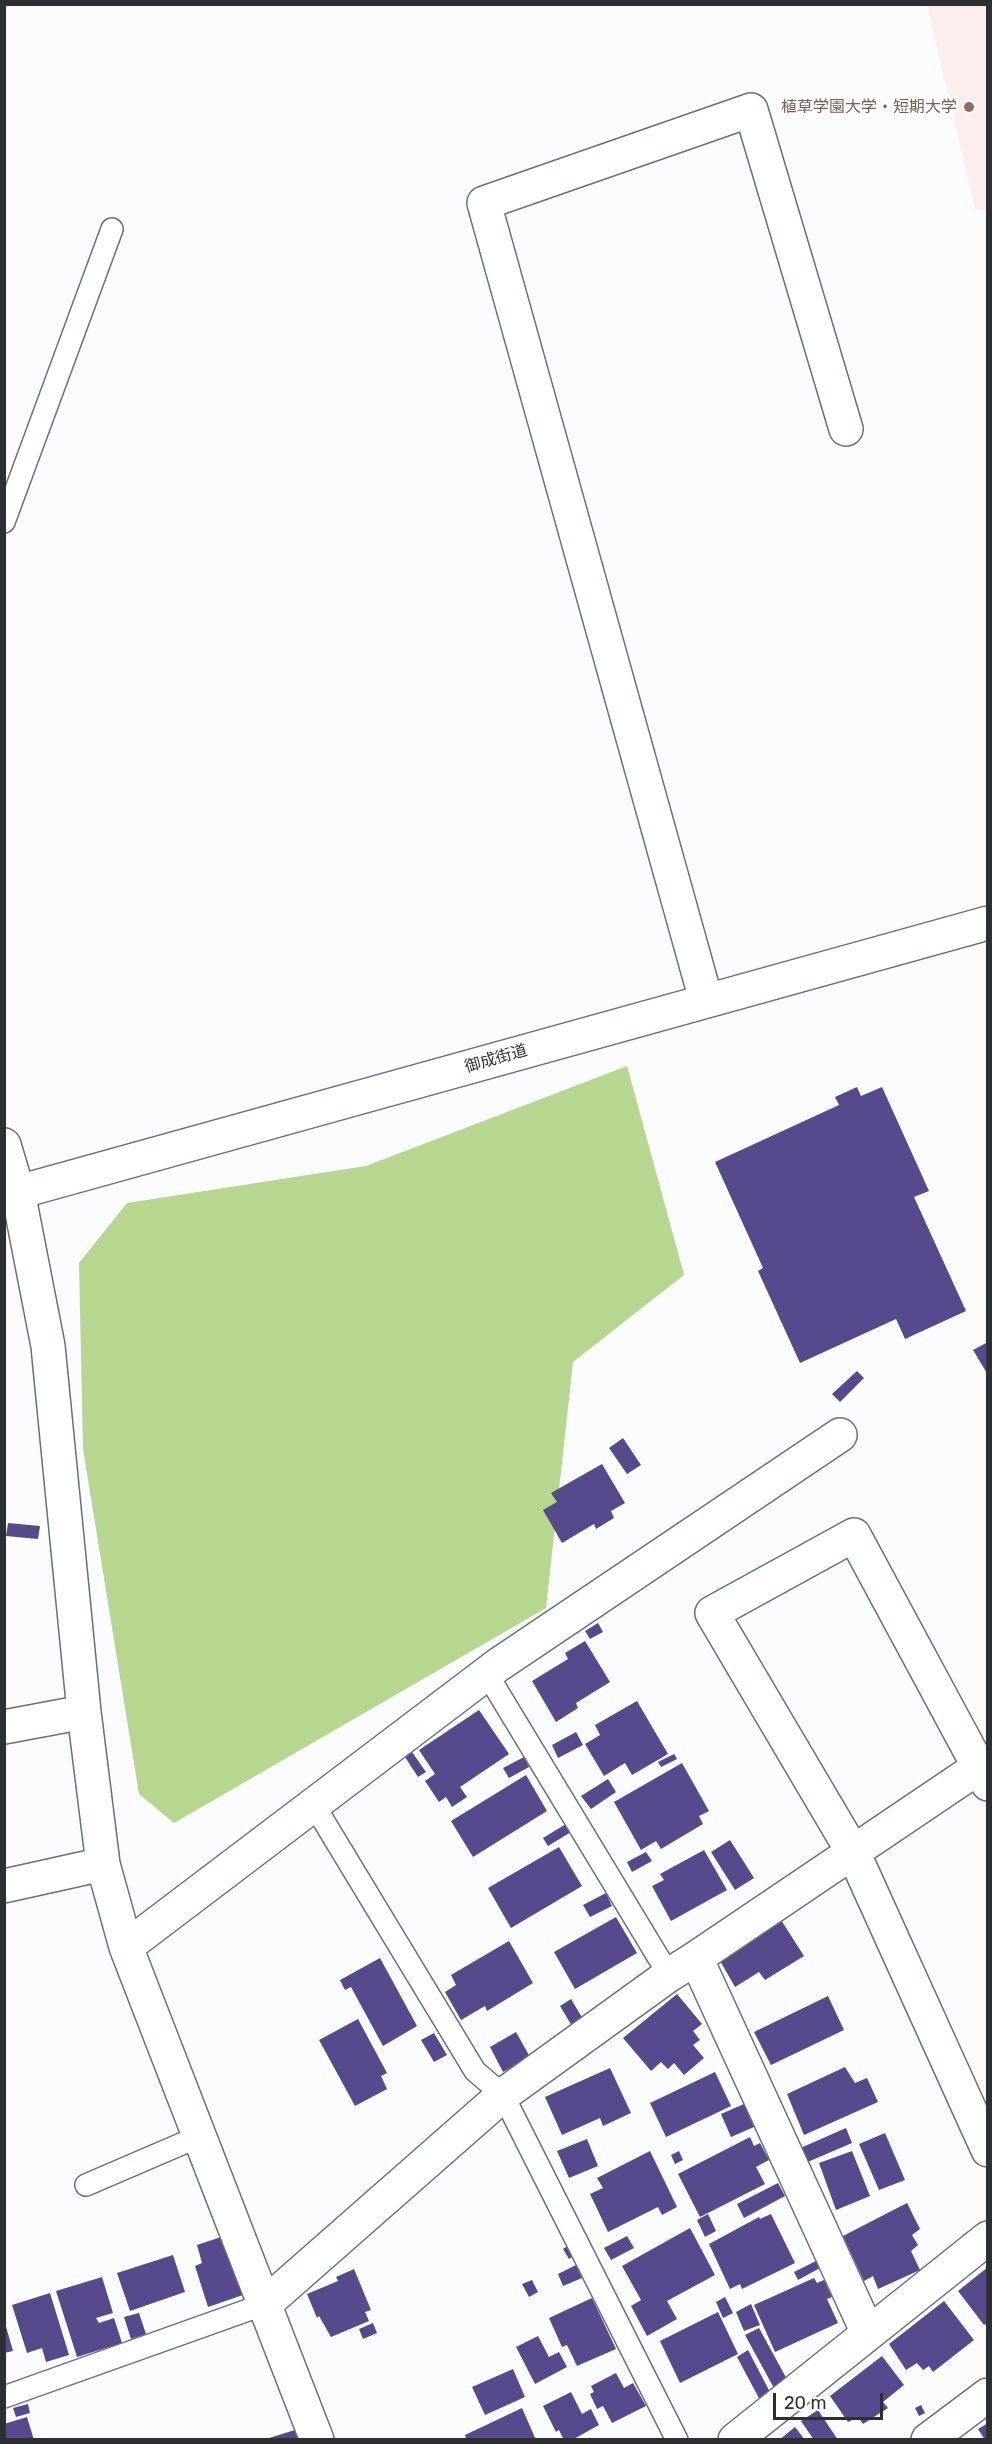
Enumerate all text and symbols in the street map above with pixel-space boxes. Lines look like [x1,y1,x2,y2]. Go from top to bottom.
place label: 植草学園大学・短期大学 [781,97,957,117]
marker: 植草学園大学・短期大学 [962,100,976,114]
street label: 御成街道 [463,1041,529,1077]
scale bar [776,2381,886,2419]
text: 20 m [784,2392,826,2414]

